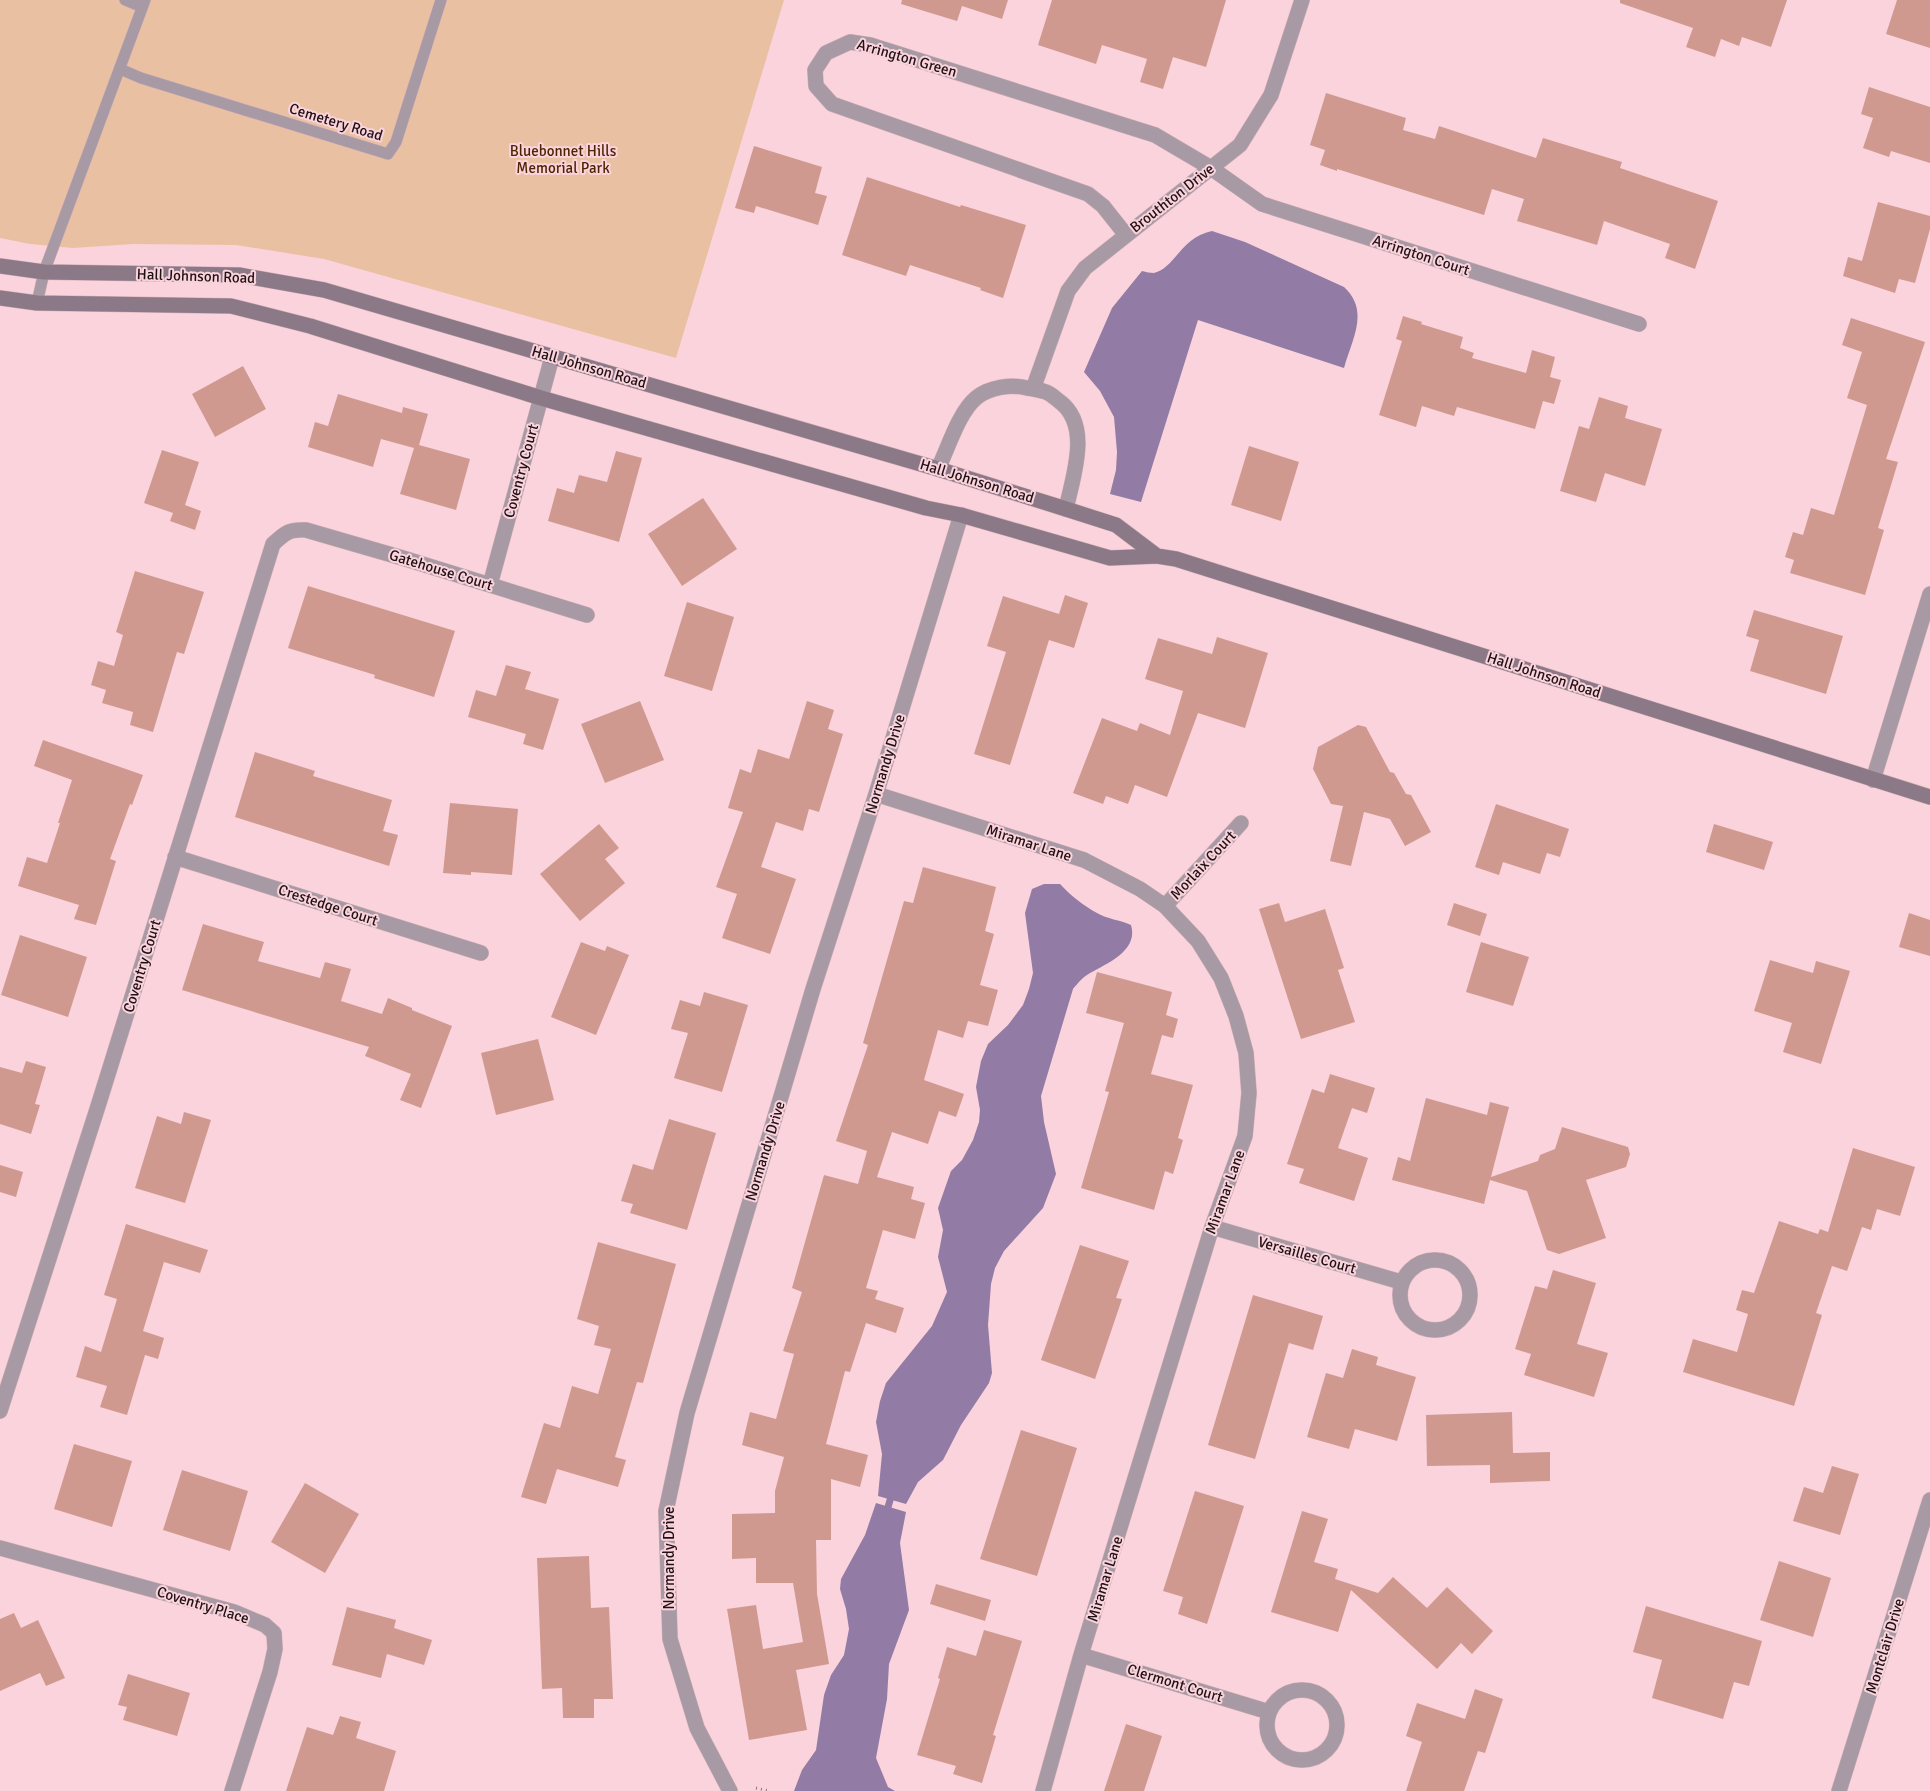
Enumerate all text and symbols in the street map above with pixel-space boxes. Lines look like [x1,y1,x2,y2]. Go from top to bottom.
street label: Arrington Green [855,35,959,81]
street label: Cemetery Road [287,99,385,145]
park label: Bluebonnet Hills Memorial Park [510,142,617,177]
street label: Brouthton Drive [1126,160,1218,236]
street label: Arrington Court [1370,231,1472,279]
street label: Hall Johnson Road [136,265,256,287]
street label: Hall Johnson Road [530,342,648,392]
street label: Coventry Court [500,422,542,520]
street label: Hall Johnson Road [918,455,1036,507]
street label: Gatehouse Court [387,546,495,594]
street label: Hall Johnson Road [1485,648,1603,702]
street label: Normandy Drive [861,712,909,816]
street label: Miramar Lane [984,821,1074,865]
street label: Morlaix Court [1167,827,1239,903]
street label: Crestedge Court [276,880,380,930]
street label: Coventry Court [119,917,165,1015]
street label: Normandy Drive [741,1099,789,1203]
street label: Miramar Lane [1201,1147,1249,1237]
street label: Versailles Court [1256,1232,1358,1278]
street label: Normandy Drive [660,1506,678,1610]
street label: Miramar Lane [1083,1534,1127,1624]
street label: Coventry Place [155,1582,251,1628]
street label: Montclair Drive [1862,1596,1908,1696]
street label: Clermont Court [1125,1660,1225,1706]

